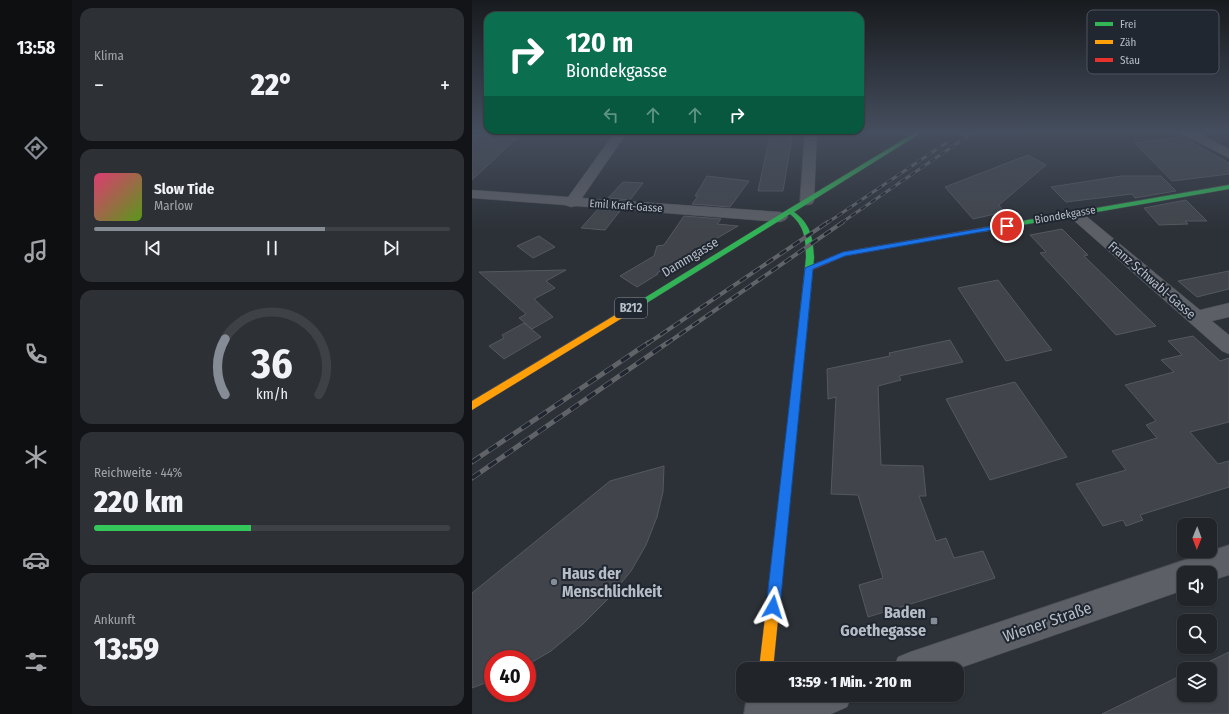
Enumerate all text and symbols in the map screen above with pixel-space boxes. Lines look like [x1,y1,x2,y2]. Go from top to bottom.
legend [1087,10,1219,74]
text: Frei [1120,18,1136,31]
text: 120 m [566,26,633,59]
icon: right [500,28,552,80]
text: Zäh [1120,36,1136,49]
text: 13:58 [17,37,55,59]
text: Klima [94,48,124,63]
text: Stau [1120,54,1140,67]
text: Biondekgasse [566,60,667,82]
text: 22° [251,67,293,103]
text: − [94,72,104,99]
text: + [440,72,450,99]
icon: left [600,104,622,126]
icon: ahead [642,104,664,126]
icon: ahead [684,104,706,126]
icon: right [726,104,748,126]
icon: directions [22,134,50,162]
text: Slow Tide [154,180,214,198]
street label: Emil Kraft-Gasse [589,197,663,215]
text: Marlow [154,198,193,213]
street label: Biondekgasse [1033,203,1097,227]
pin [990,209,1024,243]
icon: arrive [996,215,1018,237]
street label: Dammgasse [659,234,721,280]
icon: music [22,237,50,265]
icon: previous [142,237,164,259]
icon: pause [261,237,283,259]
icon: next [380,237,402,259]
street label: Franz Schwabl-Gasse [1105,238,1199,322]
road number: B212 [615,298,647,318]
text: 36 [250,339,293,389]
icon: phone [22,340,50,368]
text: km/h [256,386,288,403]
icon: climate [22,443,50,471]
text: Reichweite · 44% [94,465,182,480]
text: 220 km [94,484,183,520]
north arrow [1177,518,1217,558]
map controls [1177,518,1217,702]
icon: car [22,546,50,574]
place label: Haus der Menschlichkeit [562,564,662,601]
button: sound [1177,566,1217,606]
marker: Haus der Menschlichkeit [549,577,559,587]
position arrow [752,586,794,628]
street label: Wiener Straße [1000,598,1094,646]
place label: Baden Goethegasse [840,603,926,640]
text: Ankunft [94,612,136,627]
button: search [1177,614,1217,654]
marker: Baden Goethegasse [929,616,939,626]
text: 13:59 [94,631,159,667]
icon: filters [22,648,50,676]
speed limit sign: 40 [484,650,536,702]
button: layers [1177,662,1217,702]
text: 13:59 · 1 Min. · 210 m [788,673,912,691]

